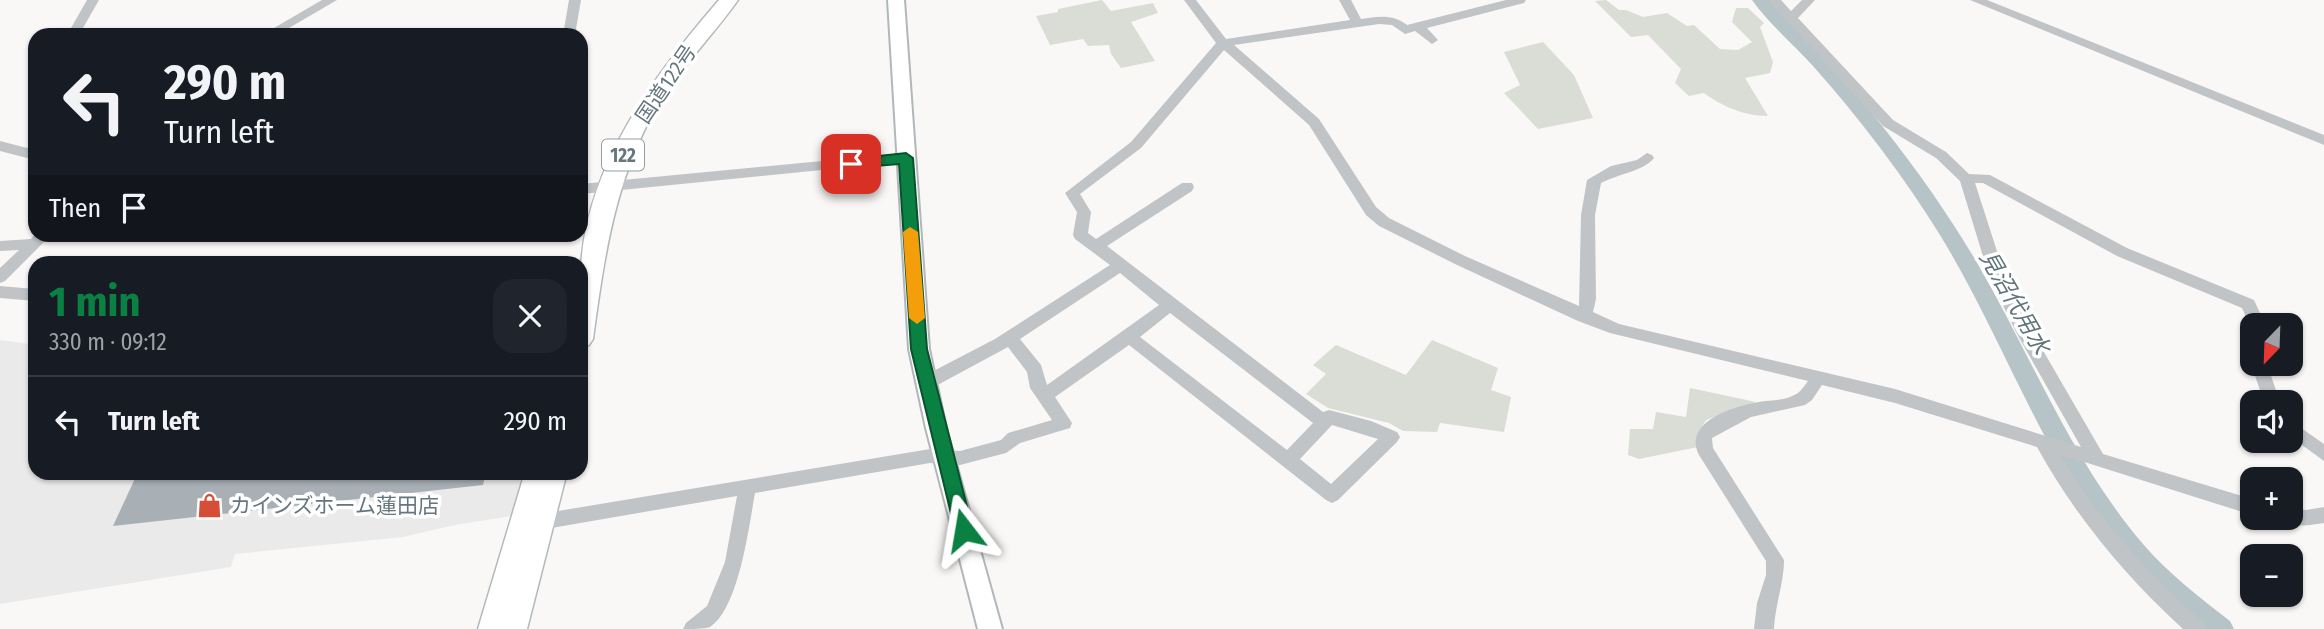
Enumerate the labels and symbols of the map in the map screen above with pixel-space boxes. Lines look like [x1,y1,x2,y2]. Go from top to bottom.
street label: 国道122号 [630,40,702,128]
pin [821,134,881,194]
road number: 122 [602,140,644,170]
water label: 見沼代用水 [1974,245,2057,361]
north arrow [2240,313,2303,376]
shop icon: カインズホーム蓮田店 [196,492,224,520]
place label: カインズホーム蓮田店 [230,493,439,519]
position arrow [927,493,1001,567]

